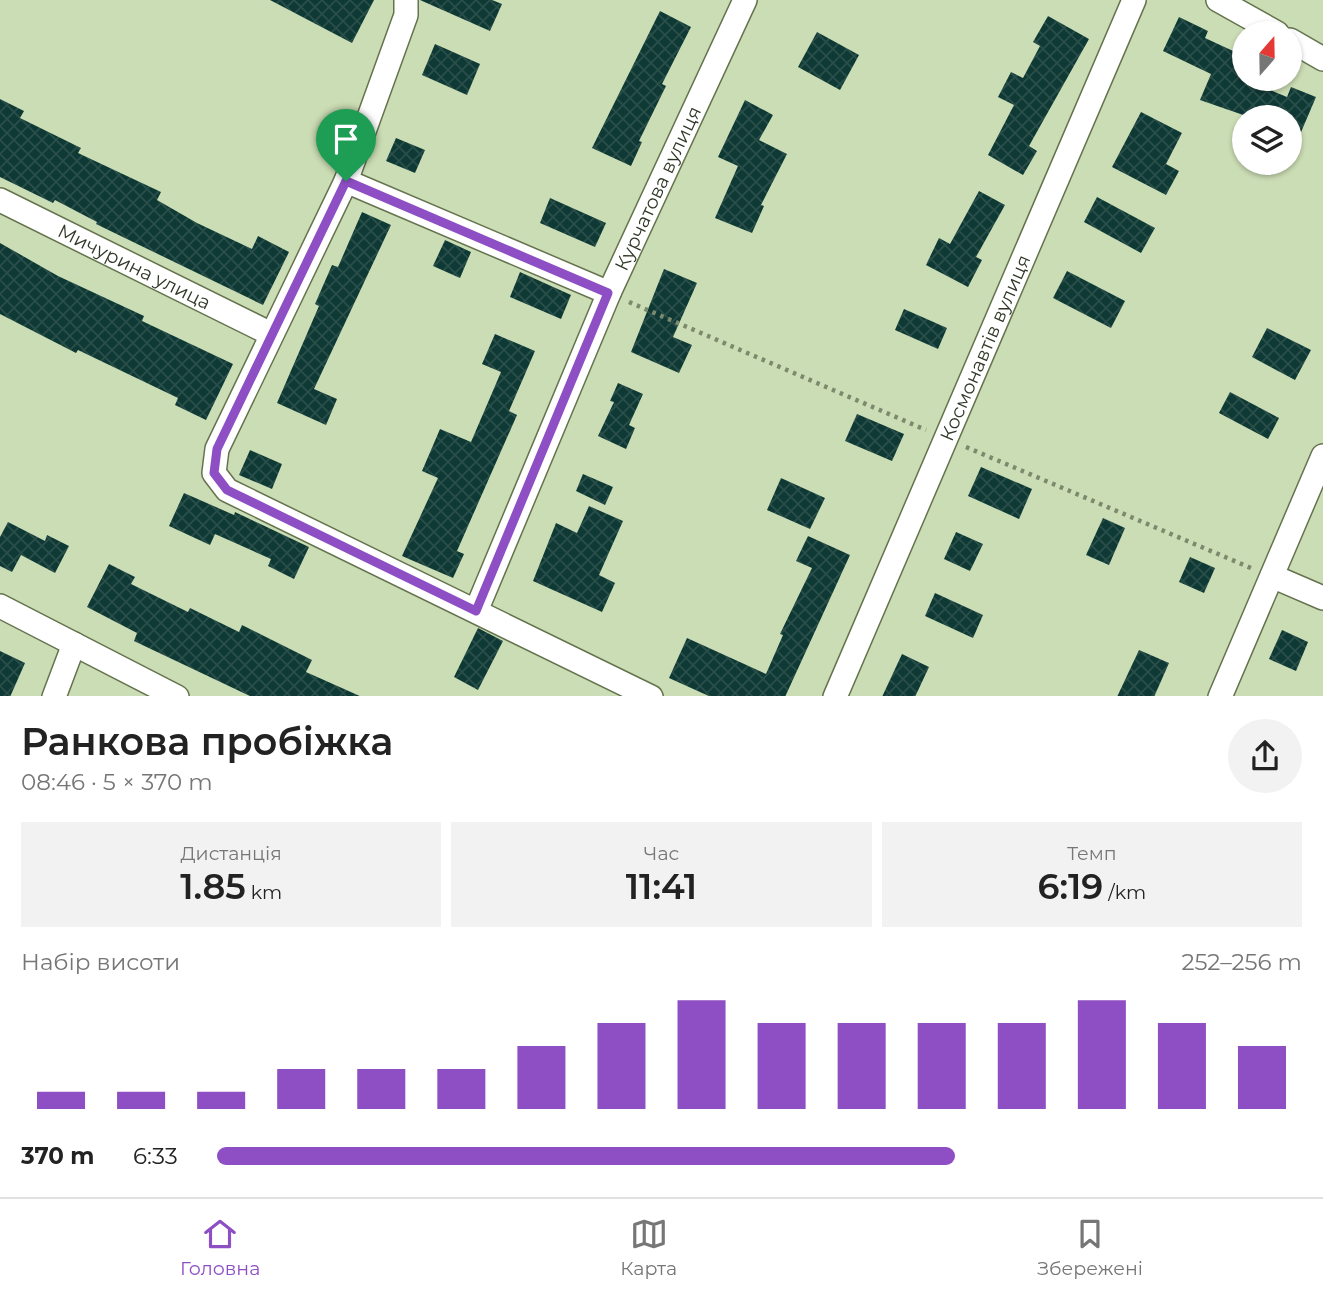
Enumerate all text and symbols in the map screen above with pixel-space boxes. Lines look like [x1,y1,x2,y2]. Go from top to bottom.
north arrow [1232,21,1302,91]
map controls [1232,21,1302,175]
street label: Курчатова вулиця [610,103,706,274]
button: layers [1232,105,1302,175]
pin [316,109,376,181]
icon: arrive [327,120,365,158]
street label: Мичурина улица [54,219,215,314]
street label: Космонавтів вулиця [935,251,1035,444]
text: Ранкова пробіжка [21,718,393,765]
button: share [1228,719,1302,793]
text: 08:46 · 5 × 370 m [21,768,213,796]
text: Дистанція [181,842,282,865]
text: Час [644,842,679,865]
text: Темп [1067,842,1117,865]
text: 1.85 [180,865,246,908]
text: 11:41 [626,865,697,908]
text: 6:19 [1038,865,1103,908]
text: km [246,881,282,904]
text: /km [1103,881,1146,904]
text: Набір висоти [21,948,180,976]
text: 252–256 m [1181,948,1302,976]
text: 370 m [21,1142,94,1170]
text: 6:33 [133,1142,178,1170]
tab: Головна [180,1215,260,1280]
tab: Карта [620,1215,677,1280]
tab: Збережені [1037,1215,1143,1280]

